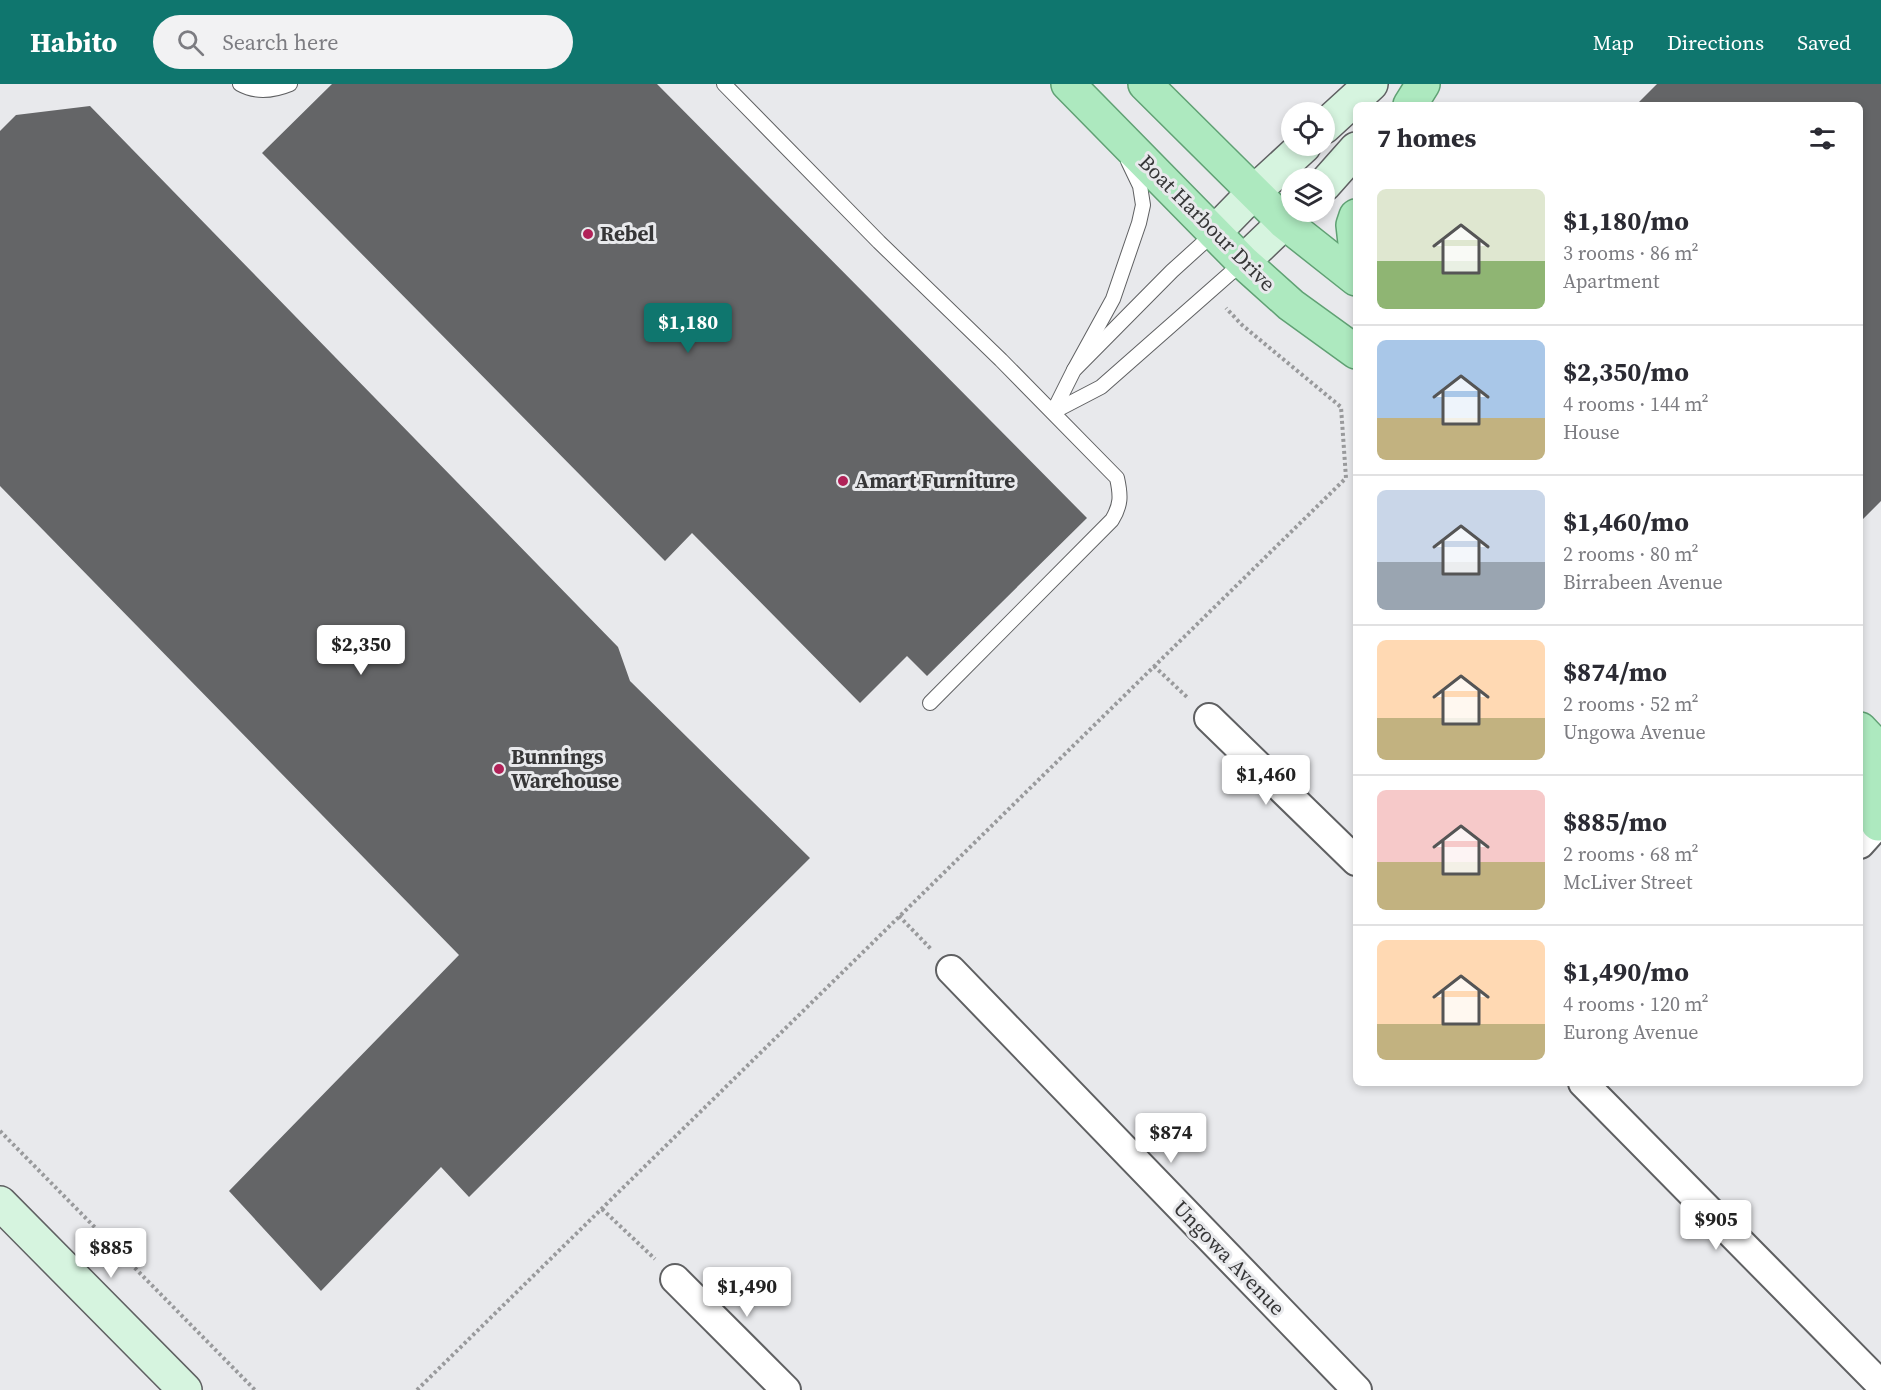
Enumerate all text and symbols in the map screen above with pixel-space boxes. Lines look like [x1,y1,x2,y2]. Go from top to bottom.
search box [153,15,573,69]
text: Habito [30,23,117,61]
icon: search [174,26,207,59]
text: Search here [222,27,338,57]
text: Map [1593,28,1634,57]
text: Directions [1667,28,1764,57]
text: Saved [1797,28,1851,57]
map controls [1281,102,1335,222]
button: locate [1281,102,1335,156]
text: 7 homes [1377,120,1476,156]
icon: filters [1806,122,1839,155]
street label: Boat Harbour Drive [1133,148,1282,297]
button: layers [1281,168,1335,222]
text: $1,180/mo [1563,203,1689,239]
icon: home [1425,213,1497,285]
place label: Rebel [600,219,655,248]
marker: Rebel [581,227,595,241]
text: 3 rooms · 86 m² [1563,239,1699,267]
text: Apartment [1563,267,1660,295]
pin: $1,180 [639,303,737,354]
text: $1,180 [658,308,718,336]
text: $2,350/mo [1563,354,1689,390]
icon: home [1425,364,1497,436]
text: 4 rooms · 144 m² [1563,390,1709,418]
text: House [1563,418,1620,446]
place label: Amart Furniture [855,466,1015,495]
marker: Amart Furniture [836,474,850,488]
text: $1,460/mo [1563,504,1689,540]
icon: home [1425,514,1497,586]
text: 2 rooms · 80 m² [1563,540,1699,568]
text: Birrabeen Avenue [1563,568,1723,596]
pin: $2,350 [312,625,410,676]
text: $2,350 [331,630,391,658]
text: $874/mo [1563,654,1667,690]
icon: home [1425,664,1497,736]
text: 2 rooms · 52 m² [1563,690,1699,718]
text: Ungowa Avenue [1563,718,1706,746]
place label: Bunnings Warehouse [511,742,619,795]
pin: $1,460 [1217,755,1315,806]
text: $1,460 [1236,760,1296,788]
marker: Bunnings Warehouse [492,762,506,776]
text: $885/mo [1563,804,1667,840]
icon: home [1425,814,1497,886]
text: 2 rooms · 68 m² [1563,840,1699,868]
text: McLiver Street [1563,868,1692,896]
text: $1,490/mo [1563,954,1689,990]
icon: home [1425,964,1497,1036]
text: 4 rooms · 120 m² [1563,990,1709,1018]
text: Eurong Avenue [1563,1018,1699,1046]
pin: $874 [1135,1113,1207,1164]
text: $874 [1149,1118,1193,1146]
street label: Ungowa Avenue [1167,1194,1292,1322]
pin: $905 [1680,1200,1752,1251]
text: $905 [1694,1205,1738,1233]
pin: $885 [75,1228,147,1279]
text: $885 [89,1233,133,1261]
pin: $1,490 [698,1267,796,1318]
text: $1,490 [717,1272,777,1300]

